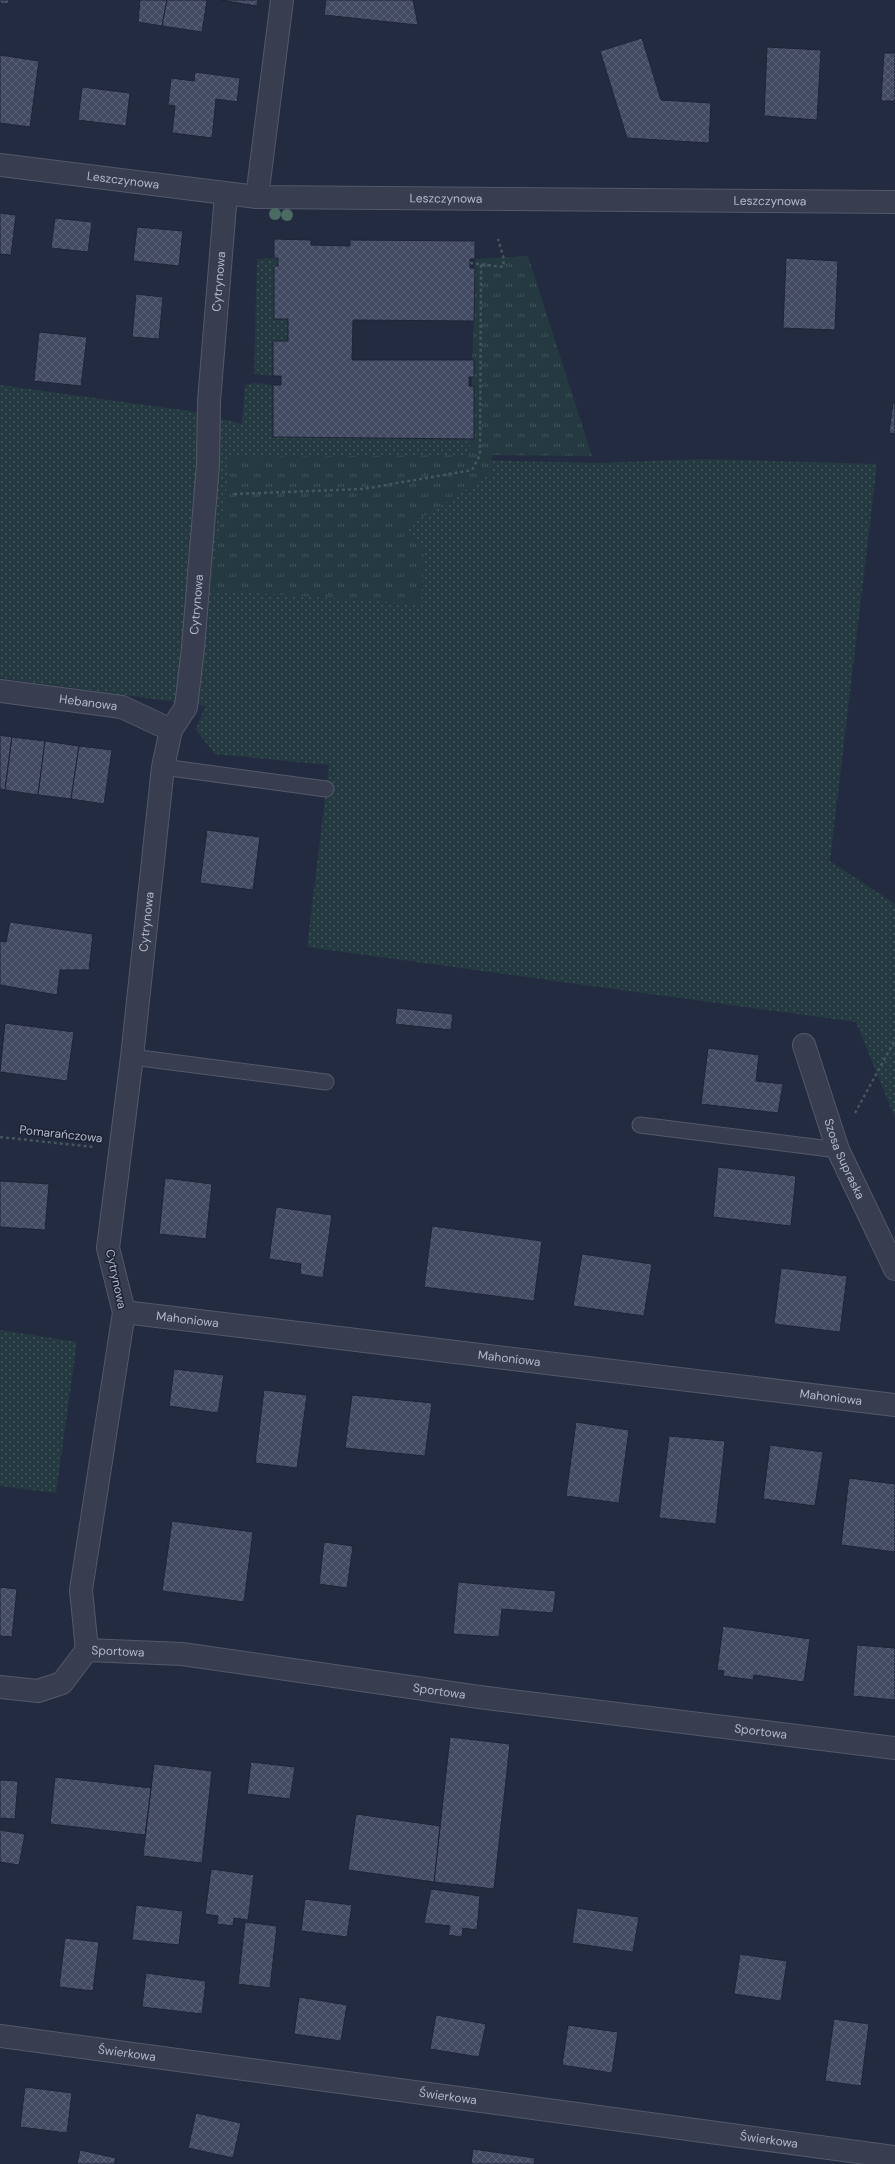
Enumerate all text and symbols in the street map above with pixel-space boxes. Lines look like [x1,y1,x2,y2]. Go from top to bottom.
street label: Leszczynowa [86,168,160,193]
street label: Leszczynowa [410,190,482,207]
street label: Leszczynowa [734,193,806,209]
street label: Cytrynowa [208,251,229,312]
street label: Cytrynowa [186,574,207,635]
street label: Hebanowa [58,691,118,714]
street label: Cytrynowa [135,891,158,953]
street label: Szosa Supraska [820,1117,868,1202]
street label: Pomarańczowa [19,1122,103,1146]
street label: Cytrynowa [102,1248,130,1310]
street label: Mahoniowa [155,1308,220,1331]
street label: Mahoniowa [477,1347,541,1370]
street label: Mahoniowa [799,1386,863,1409]
street label: Sportowa [91,1642,145,1660]
street label: Sportowa [412,1680,467,1703]
street label: Sportowa [733,1720,788,1743]
street label: Świerkowa [97,2041,157,2065]
street label: Świerkowa [418,2085,478,2108]
street label: Świerkowa [739,2128,799,2152]

